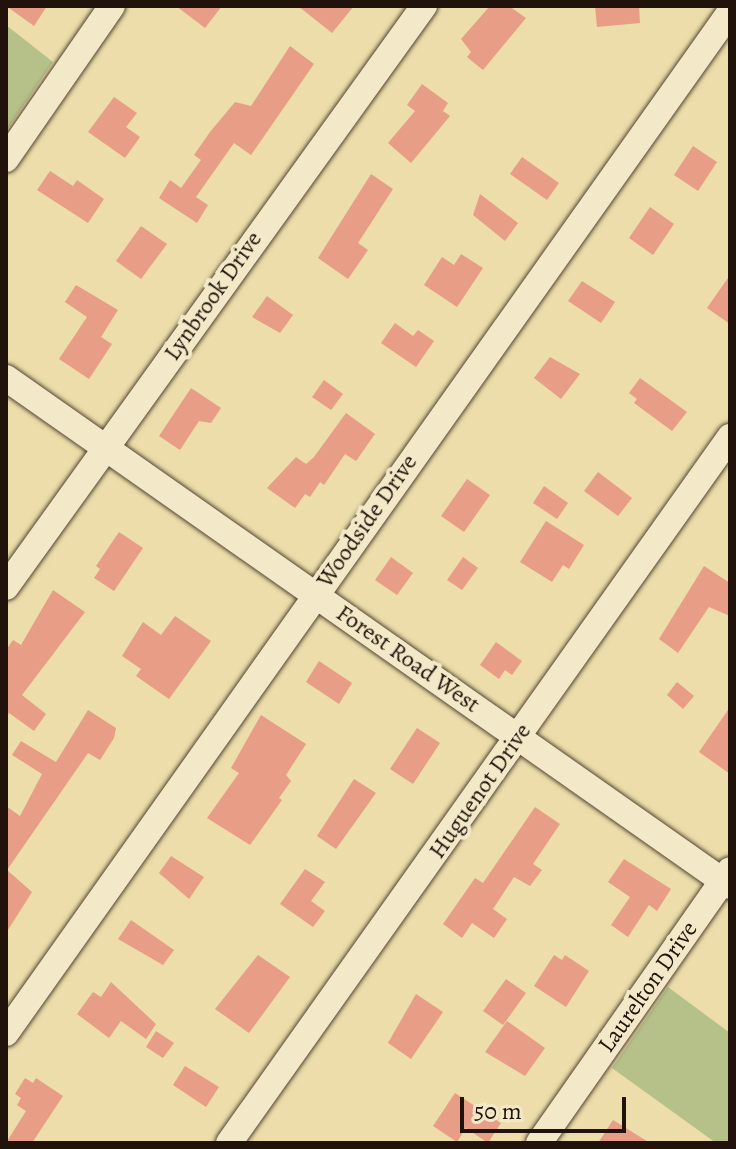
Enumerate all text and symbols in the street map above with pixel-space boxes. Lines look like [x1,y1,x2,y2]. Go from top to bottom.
street label: Lynbrook Drive [158,226,268,366]
street label: Woodside Drive [310,449,424,593]
street label: Forest Road West [331,599,485,719]
street label: Huguenot Drive [423,718,537,864]
street label: Laurelton Drive [592,916,704,1058]
scale bar [464,1081,630,1131]
text: 50 m [474,1095,522,1127]

